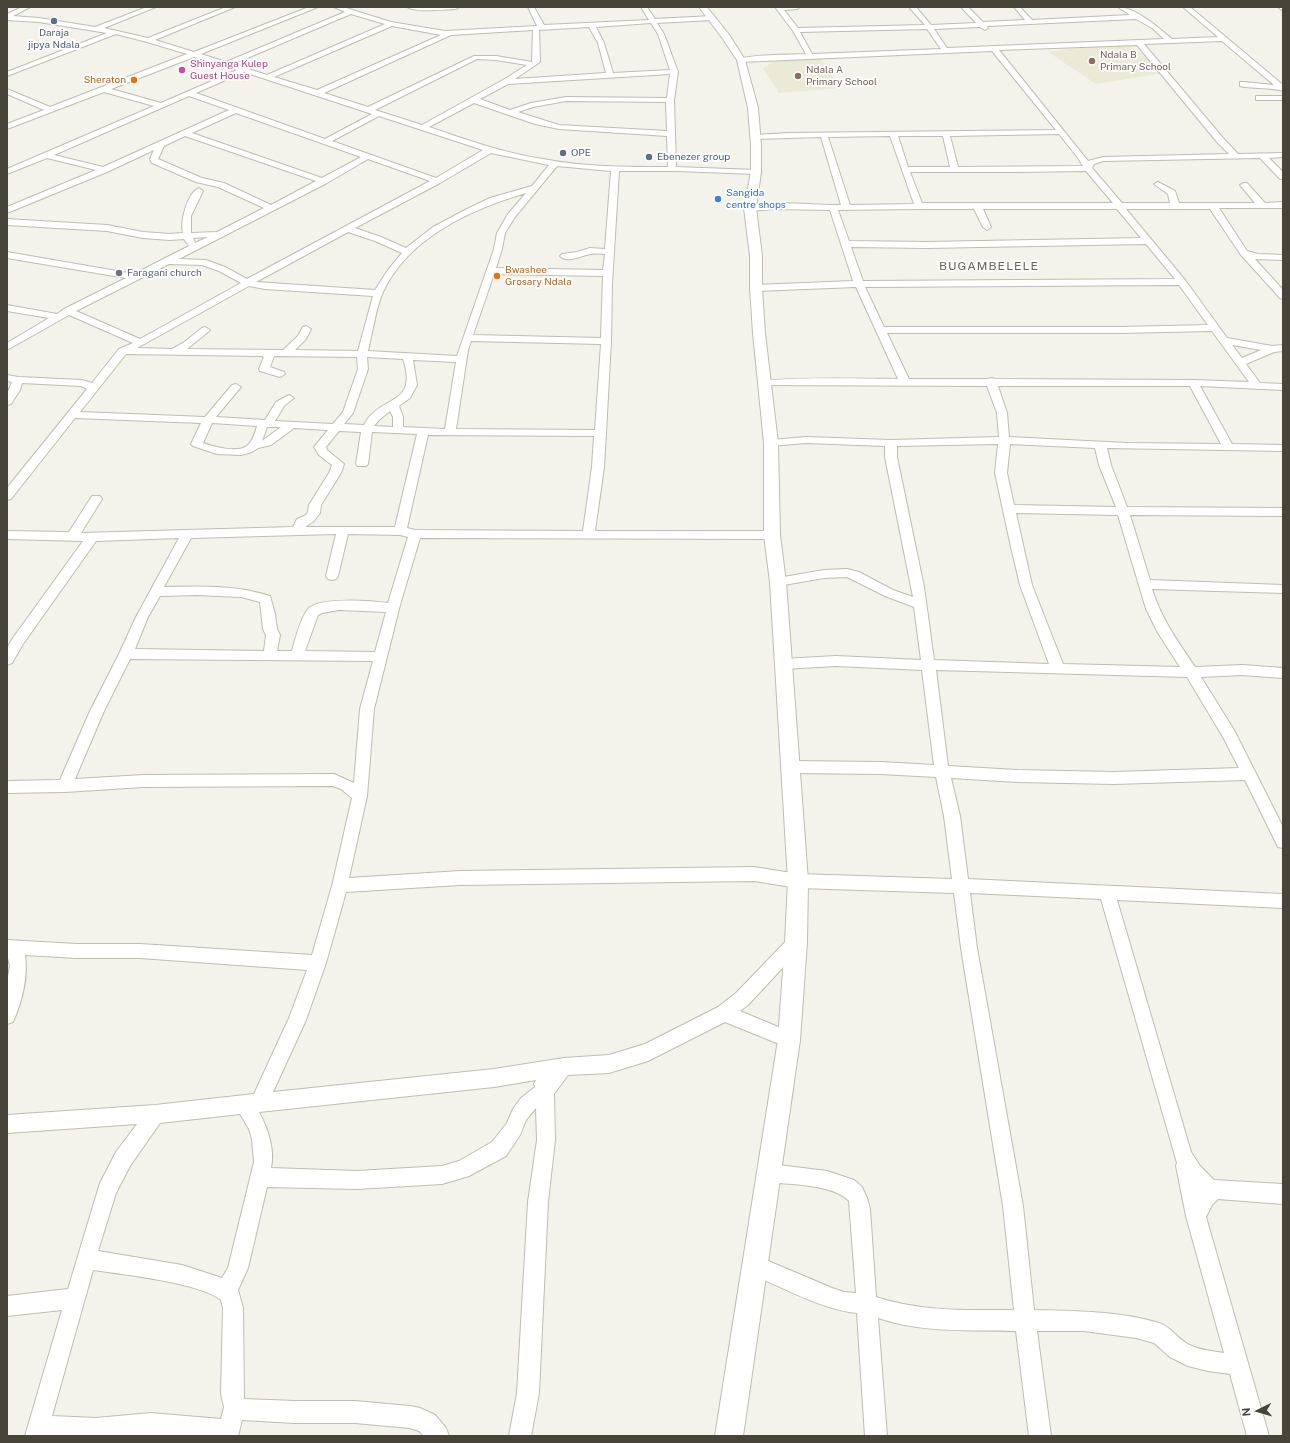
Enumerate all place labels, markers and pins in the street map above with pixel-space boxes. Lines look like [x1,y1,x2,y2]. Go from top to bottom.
marker: Daraja jipya Ndala [49,16,59,26]
place label: Daraja jipya Ndala [28,27,80,50]
place label: Ndala B Primary School [1100,49,1171,72]
marker: Ndala B Primary School [1087,56,1097,66]
place label: Shinyanga Kulep Guest House [190,58,268,82]
place label: Ndala A Primary School [806,64,877,88]
marker: Shinyanga Kulep Guest House [177,65,187,75]
marker: Ndala A Primary School [793,71,803,81]
place label: Sheraton [84,74,126,86]
marker: Sheraton [129,75,139,85]
place label: OPE [571,147,591,159]
marker: OPE [558,148,568,158]
place label: Ebenezer group [657,151,730,163]
marker: Ebenezer group [644,152,654,162]
place label: Sangida centre shops [726,187,786,210]
marker: Sangida centre shops [713,194,723,204]
place label: Bwashee Grosary Ndala [505,264,572,288]
place label: Faragani church [127,267,202,279]
marker: Faragani church [114,268,124,278]
marker: Bwashee Grosary Ndala [492,271,502,281]

